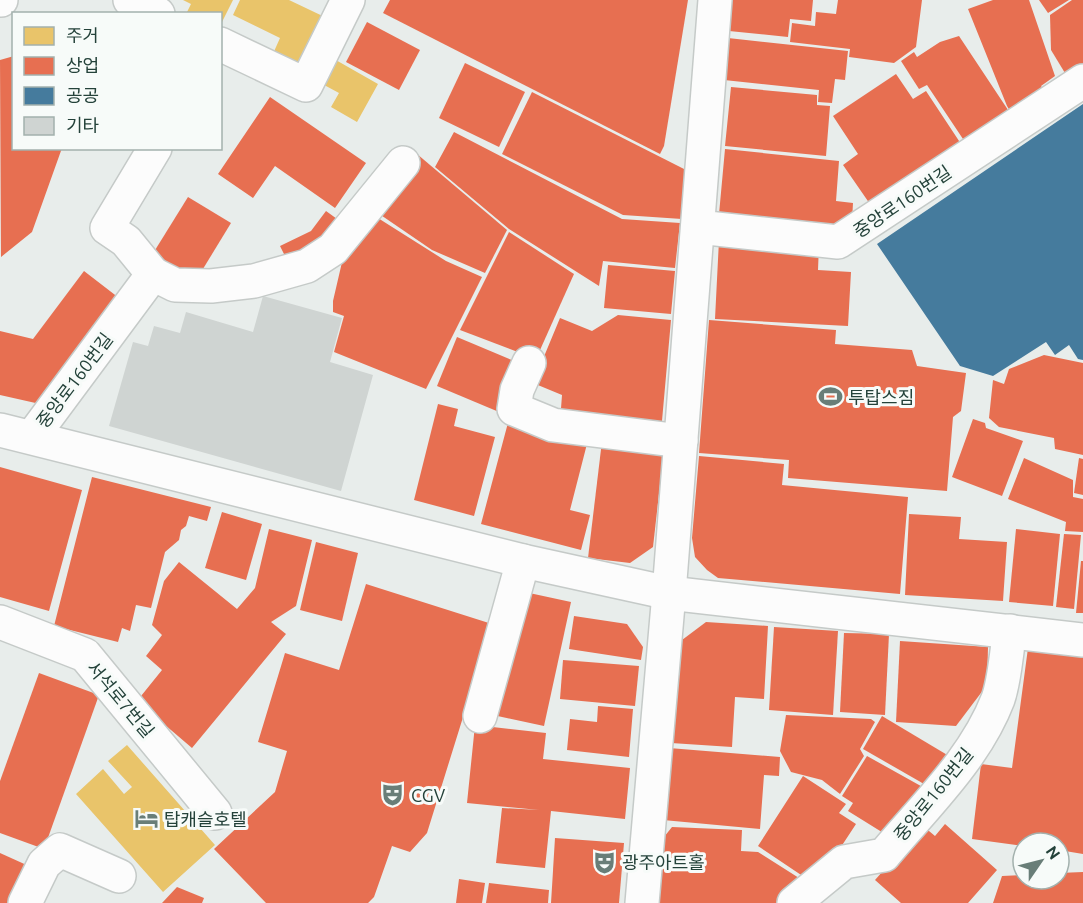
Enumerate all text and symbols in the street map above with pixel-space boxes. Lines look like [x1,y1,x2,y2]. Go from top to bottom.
legend [12,12,222,150]
text: 주거 [66,25,99,45]
text: 상업 [66,55,99,75]
text: 공공 [66,85,99,105]
text: 기타 [66,115,100,135]
street label: 중앙로160번길 [849,161,955,241]
street label: 중앙로160번길 [32,329,116,431]
sports icon: 투탑스짐 [817,384,843,410]
place label: 투탑스짐 [848,387,914,407]
street label: 서석로7번길 [83,657,159,741]
street label: 중앙로160번길 [890,744,976,844]
theatre icon: CGV [380,782,406,808]
place label: CGV [411,785,446,805]
hotel icon: 탑캐슬호텔 [133,806,159,832]
place label: 탑캐슬호텔 [164,809,247,829]
north arrow [1011,831,1071,891]
text: N [1042,842,1064,862]
theatre icon: 광주아트홀 [591,849,617,875]
place label: 광주아트홀 [622,852,705,872]

